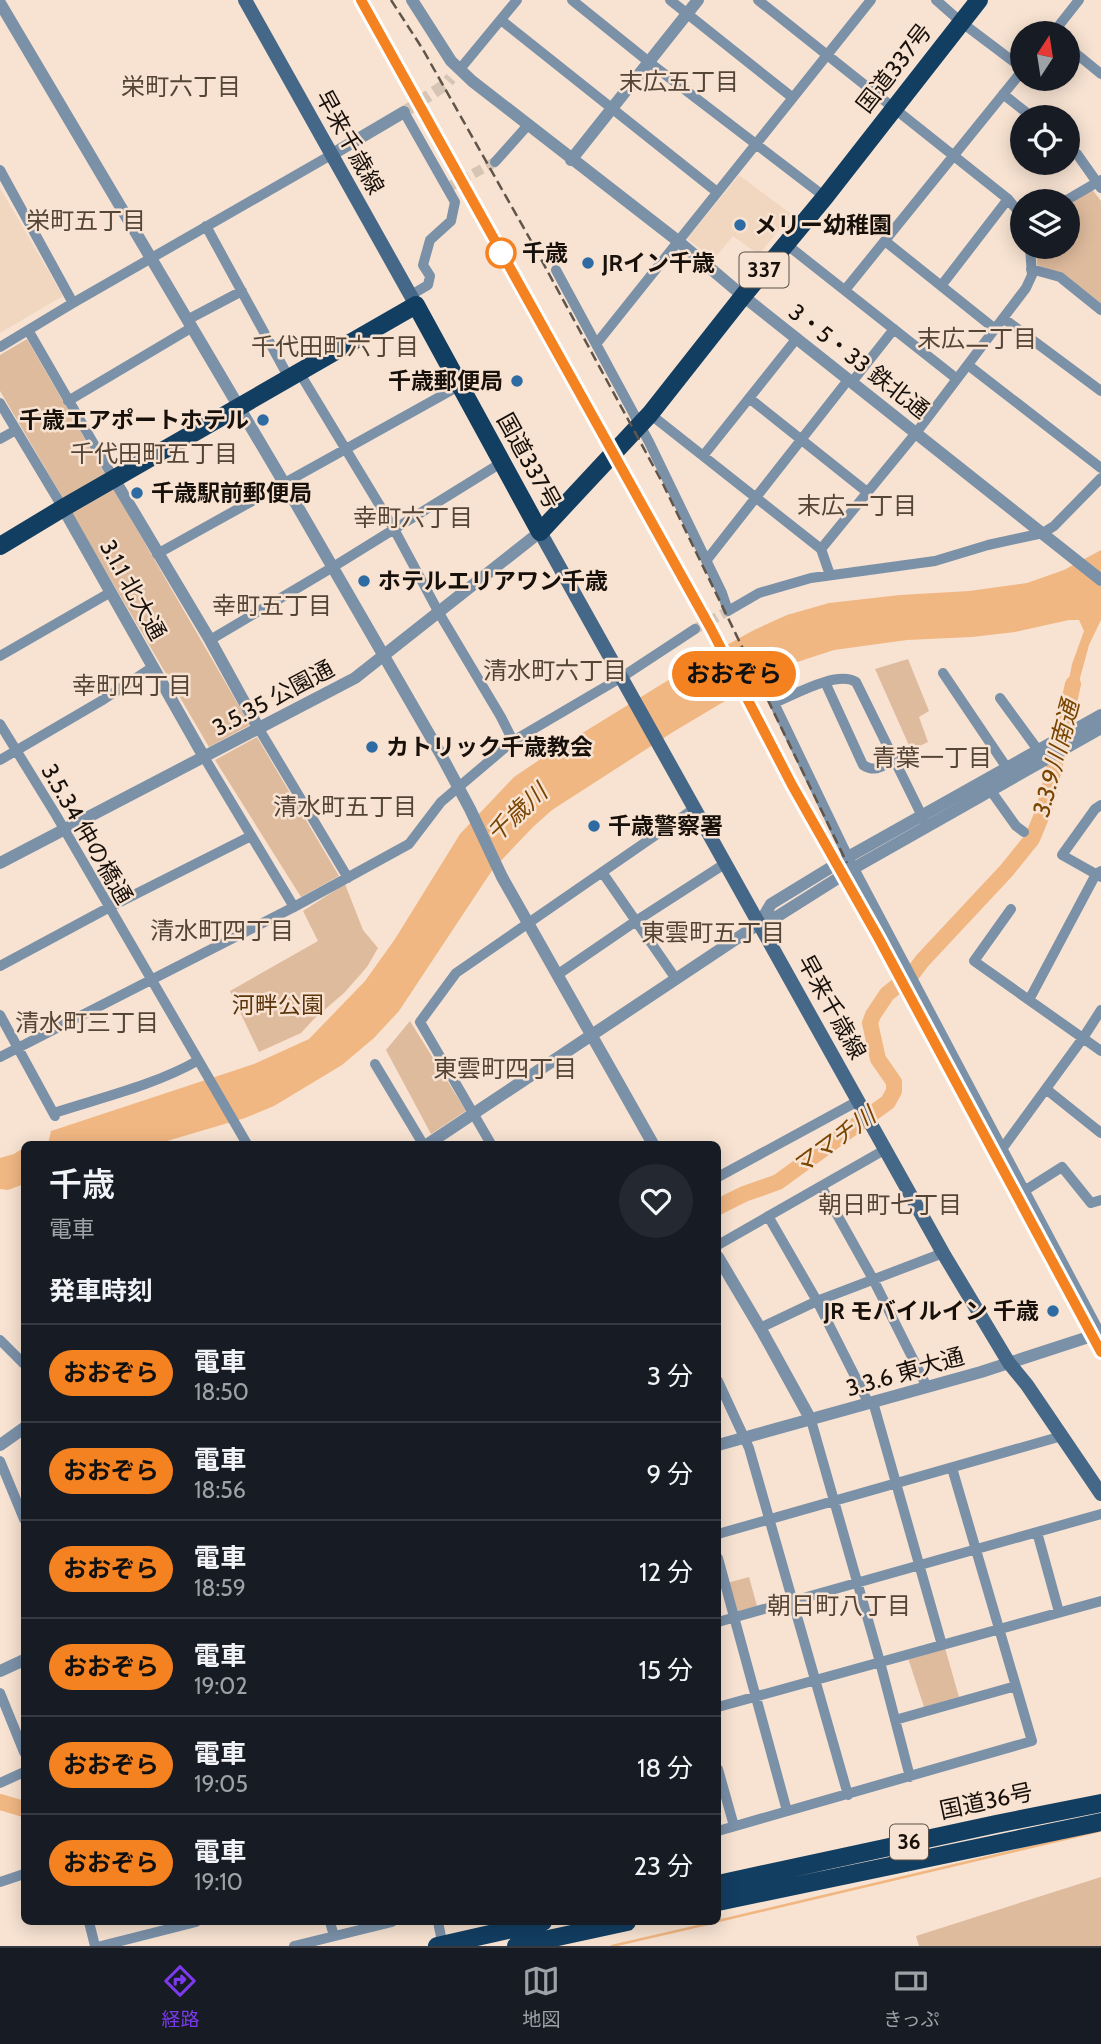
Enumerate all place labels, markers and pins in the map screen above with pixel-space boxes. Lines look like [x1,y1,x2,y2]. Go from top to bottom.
place label: メリー幼稚園 [754,211,892,239]
marker: メリー幼稚園 [732,217,748,233]
marker: 千歳 [486,238,516,268]
place label: 千歳 [522,239,568,267]
place label: JRイン千歳 [601,249,715,277]
marker: JRイン千歳 [580,255,596,271]
place label: 千歳郵便局 [388,367,503,395]
marker: 千歳郵便局 [509,373,525,389]
place label: 千歳エアポートホテル [19,406,249,434]
marker: 千歳エアポートホテル [255,412,271,428]
place label: 千歳駅前郵便局 [151,479,312,507]
marker: 千歳駅前郵便局 [129,485,145,501]
place label: ホテルエリアワン千歳 [378,567,608,595]
marker: ホテルエリアワン千歳 [356,573,372,589]
place label: カトリック千歳教会 [386,733,593,761]
marker: カトリック千歳教会 [364,739,380,755]
place label: 千歳警察署 [608,812,723,840]
marker: 千歳警察署 [586,818,602,834]
place label: JR モバイルイン 千歳 [823,1297,1039,1325]
marker: JR モバイルイン 千歳 [1045,1303,1061,1319]

